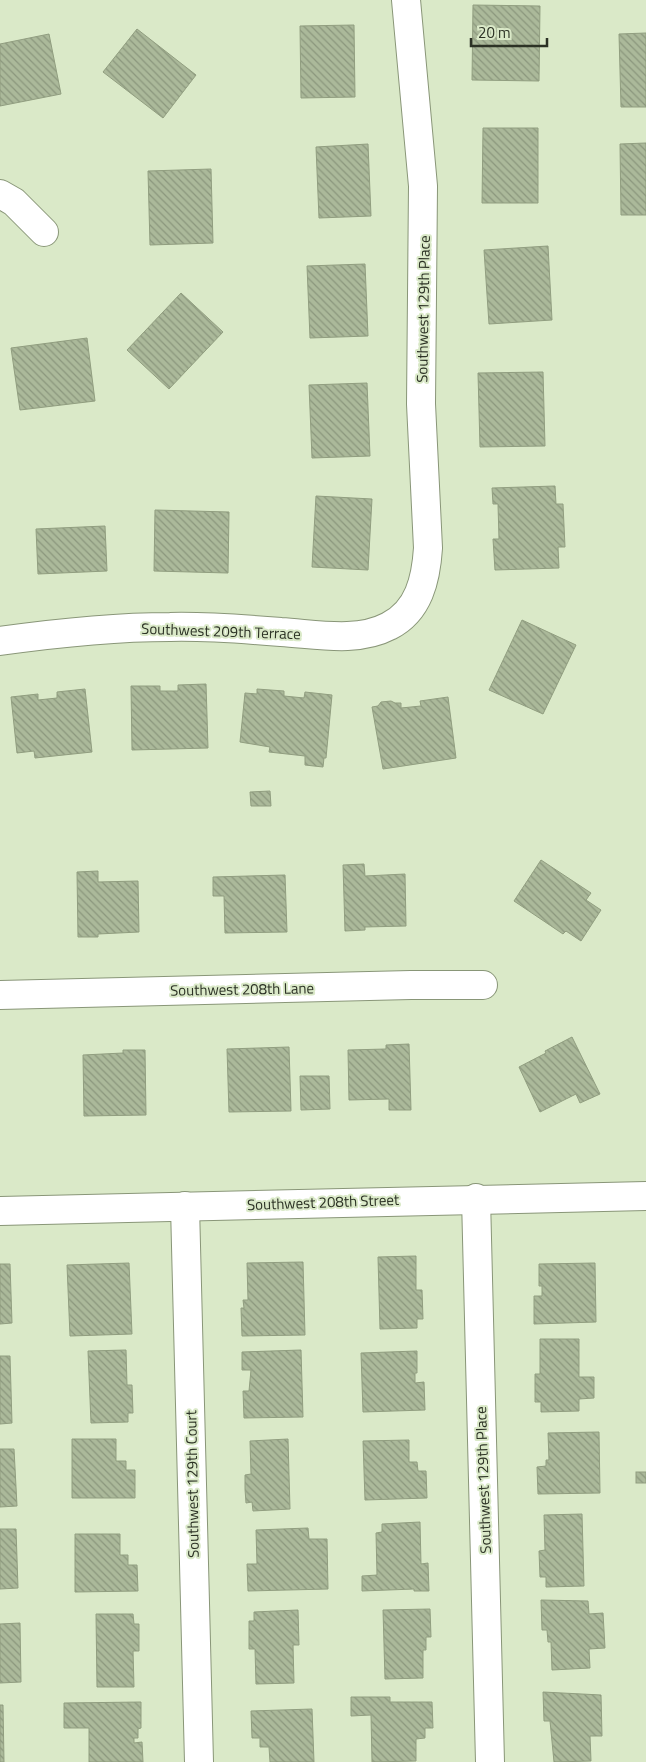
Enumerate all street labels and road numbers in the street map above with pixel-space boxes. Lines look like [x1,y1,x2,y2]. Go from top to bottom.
street label: Southwest 129th Place [410,235,436,383]
street label: Southwest 209th Terrace [141,617,301,645]
street label: Southwest 208th Lane [170,976,314,1002]
street label: Southwest 208th Street [247,1188,400,1216]
street label: Southwest 129th Place [469,1406,497,1554]
street label: Southwest 129th Court [179,1409,205,1558]

